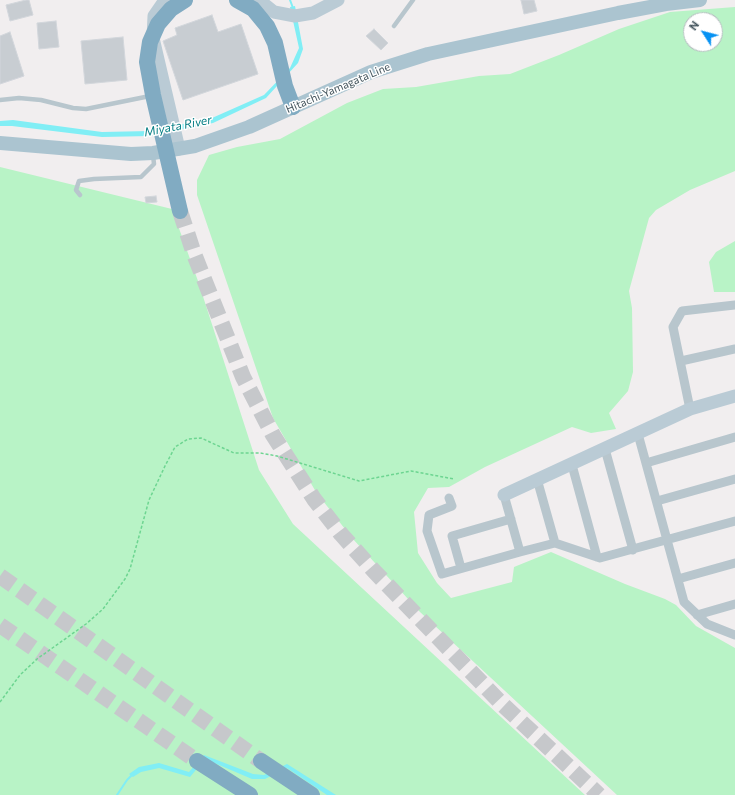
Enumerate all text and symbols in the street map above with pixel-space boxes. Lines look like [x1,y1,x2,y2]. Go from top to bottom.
north arrow [683,12,723,52]
text: N [686,18,701,32]
street label: Hitachi-Yamagata Line [284,60,392,116]
water label: Miyata River [143,112,213,140]

